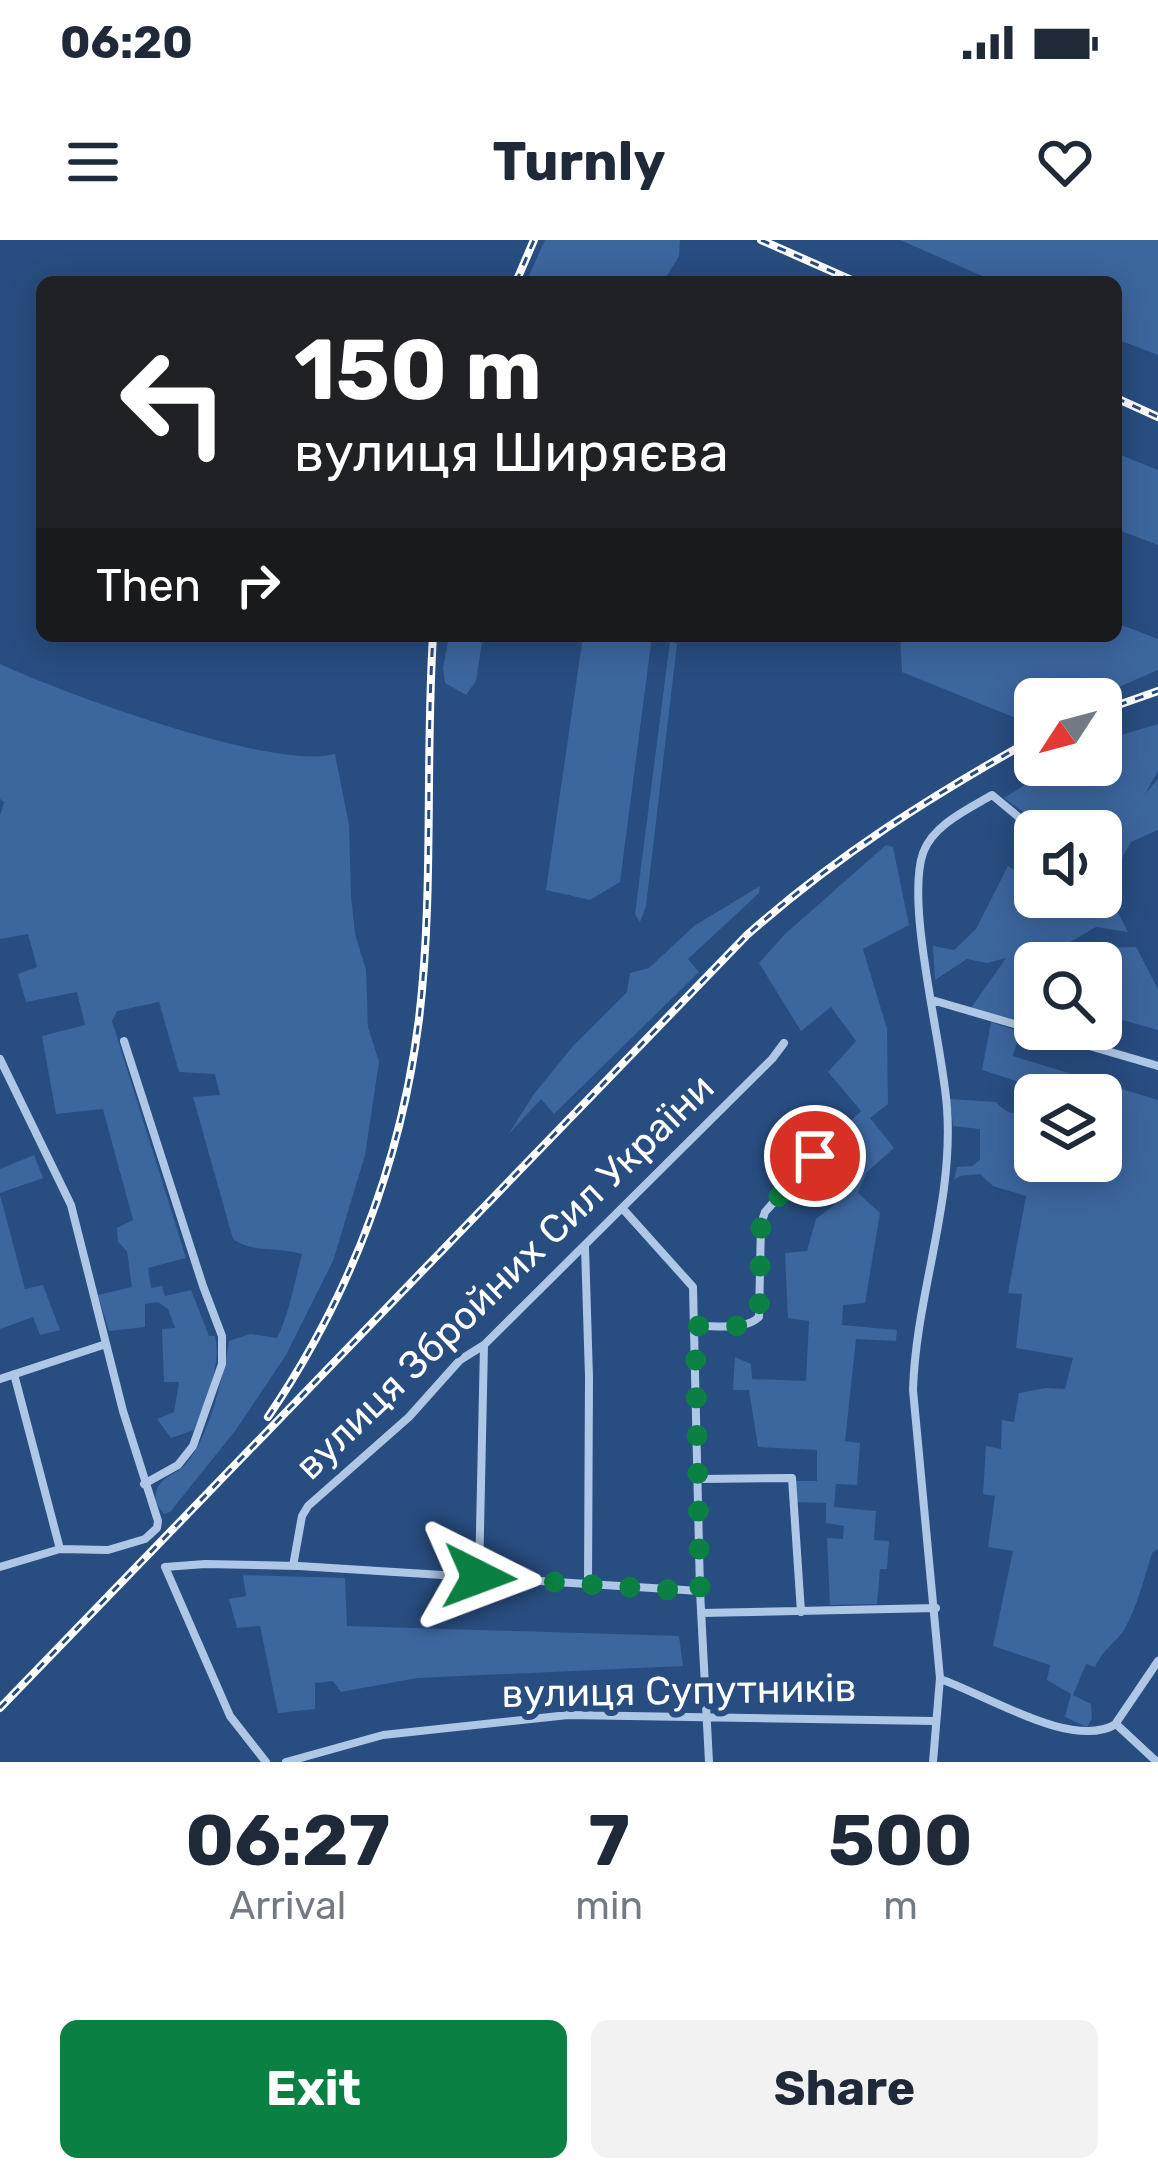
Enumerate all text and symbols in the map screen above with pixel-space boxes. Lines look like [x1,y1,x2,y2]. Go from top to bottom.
text: 06:20 [60,16,193,69]
icon: menu [60,129,126,195]
icon: heart [1032,129,1098,195]
text: Turnly [493,130,665,194]
text: 150 m [294,320,542,420]
icon: left [96,324,252,480]
text: вулиця Ширяєва [294,421,729,485]
icon: right [225,552,291,618]
text: Then [96,559,201,612]
north arrow [1014,678,1122,786]
map controls [1014,678,1122,1182]
button: sound [1014,810,1122,918]
button: search [1014,942,1122,1050]
street label: вулиця Збройних Сил України [286,1064,723,1489]
button: layers [1014,1074,1122,1182]
pin [764,1105,866,1207]
icon: arrive [782,1123,848,1189]
position arrow [416,1514,542,1640]
street label: вулиця Супутників [501,1665,857,1717]
text: 06:27 [185,1798,390,1883]
text: 7 [589,1798,630,1883]
text: 500 [828,1798,973,1883]
text: Arrival [229,1883,346,1929]
text: min [575,1883,643,1929]
text: m [883,1883,918,1929]
button: Exit [60,2020,567,2158]
button: Share [591,2020,1098,2158]

